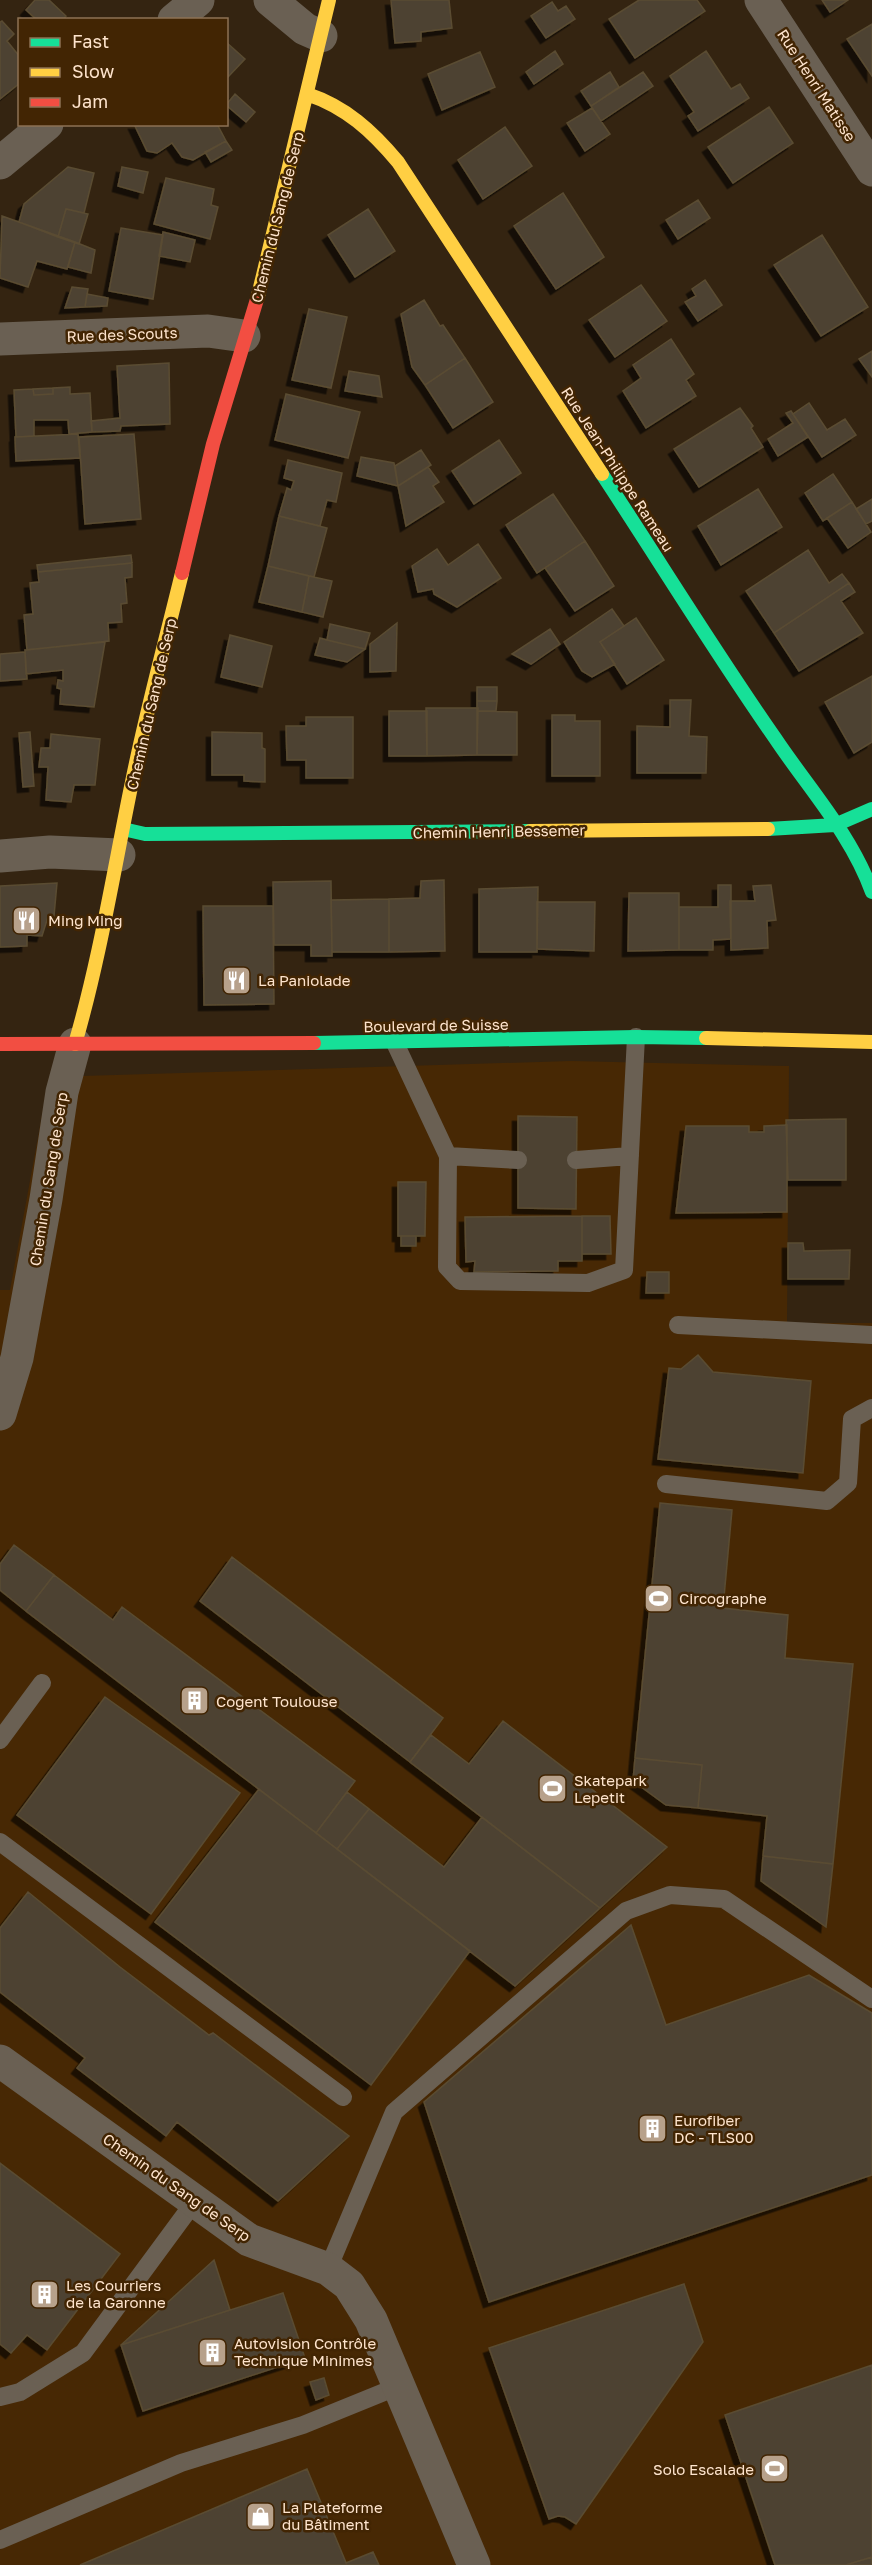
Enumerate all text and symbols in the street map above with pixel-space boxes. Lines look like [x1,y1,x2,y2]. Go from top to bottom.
legend [18,18,228,126]
street label: Rue Henri Matisse [774,25,860,145]
text: Fast [72,30,109,52]
text: Slow [72,60,115,82]
text: Jam [72,90,108,112]
street label: Chemin du Sang de Serp [247,130,307,304]
street label: Rue des Scouts [66,323,178,345]
street label: Rue Jean-Philippe Rameau [558,383,678,555]
street label: Chemin du Sang de Serp [122,616,180,792]
street label: Chemin Henri Bessemer [413,820,586,842]
restaurant icon: Ming Ming [11,904,43,936]
place label: Ming Ming [48,911,123,929]
restaurant icon: La Paniolade [221,964,253,996]
place label: La Paniolade [258,971,351,989]
street label: Boulevard de Suisse [363,1015,509,1035]
street label: Chemin du Sang de Serp [25,1091,71,1267]
sports icon: Circographe [642,1582,674,1614]
place label: Circographe [679,1589,767,1607]
building icon: Cogent Toulouse [179,1685,211,1717]
place label: Cogent Toulouse [216,1692,338,1710]
place label: Skatepark Lepetit [574,1771,648,1806]
sports icon: Skatepark Lepetit [537,1773,569,1805]
place label: Eurofiber DC - TLS00 [674,2111,754,2146]
building icon: Eurofiber DC - TLS00 [637,2113,669,2145]
street label: Chemin du Sang de Serp [100,2129,254,2245]
place label: Les Courriers de la Garonne [66,2276,166,2311]
building icon: Les Courriers de la Garonne [29,2278,61,2310]
place label: Autovision Contrôle Technique Minimes [234,2334,377,2369]
building icon: Autovision Contrôle Technique Minimes [197,2336,229,2368]
sports icon: Solo Escalade [759,2453,791,2485]
place label: Solo Escalade [653,2460,754,2478]
place label: La Plateforme du Bâtiment [282,2498,383,2533]
shop icon: La Plateforme du Bâtiment [245,2500,277,2532]

